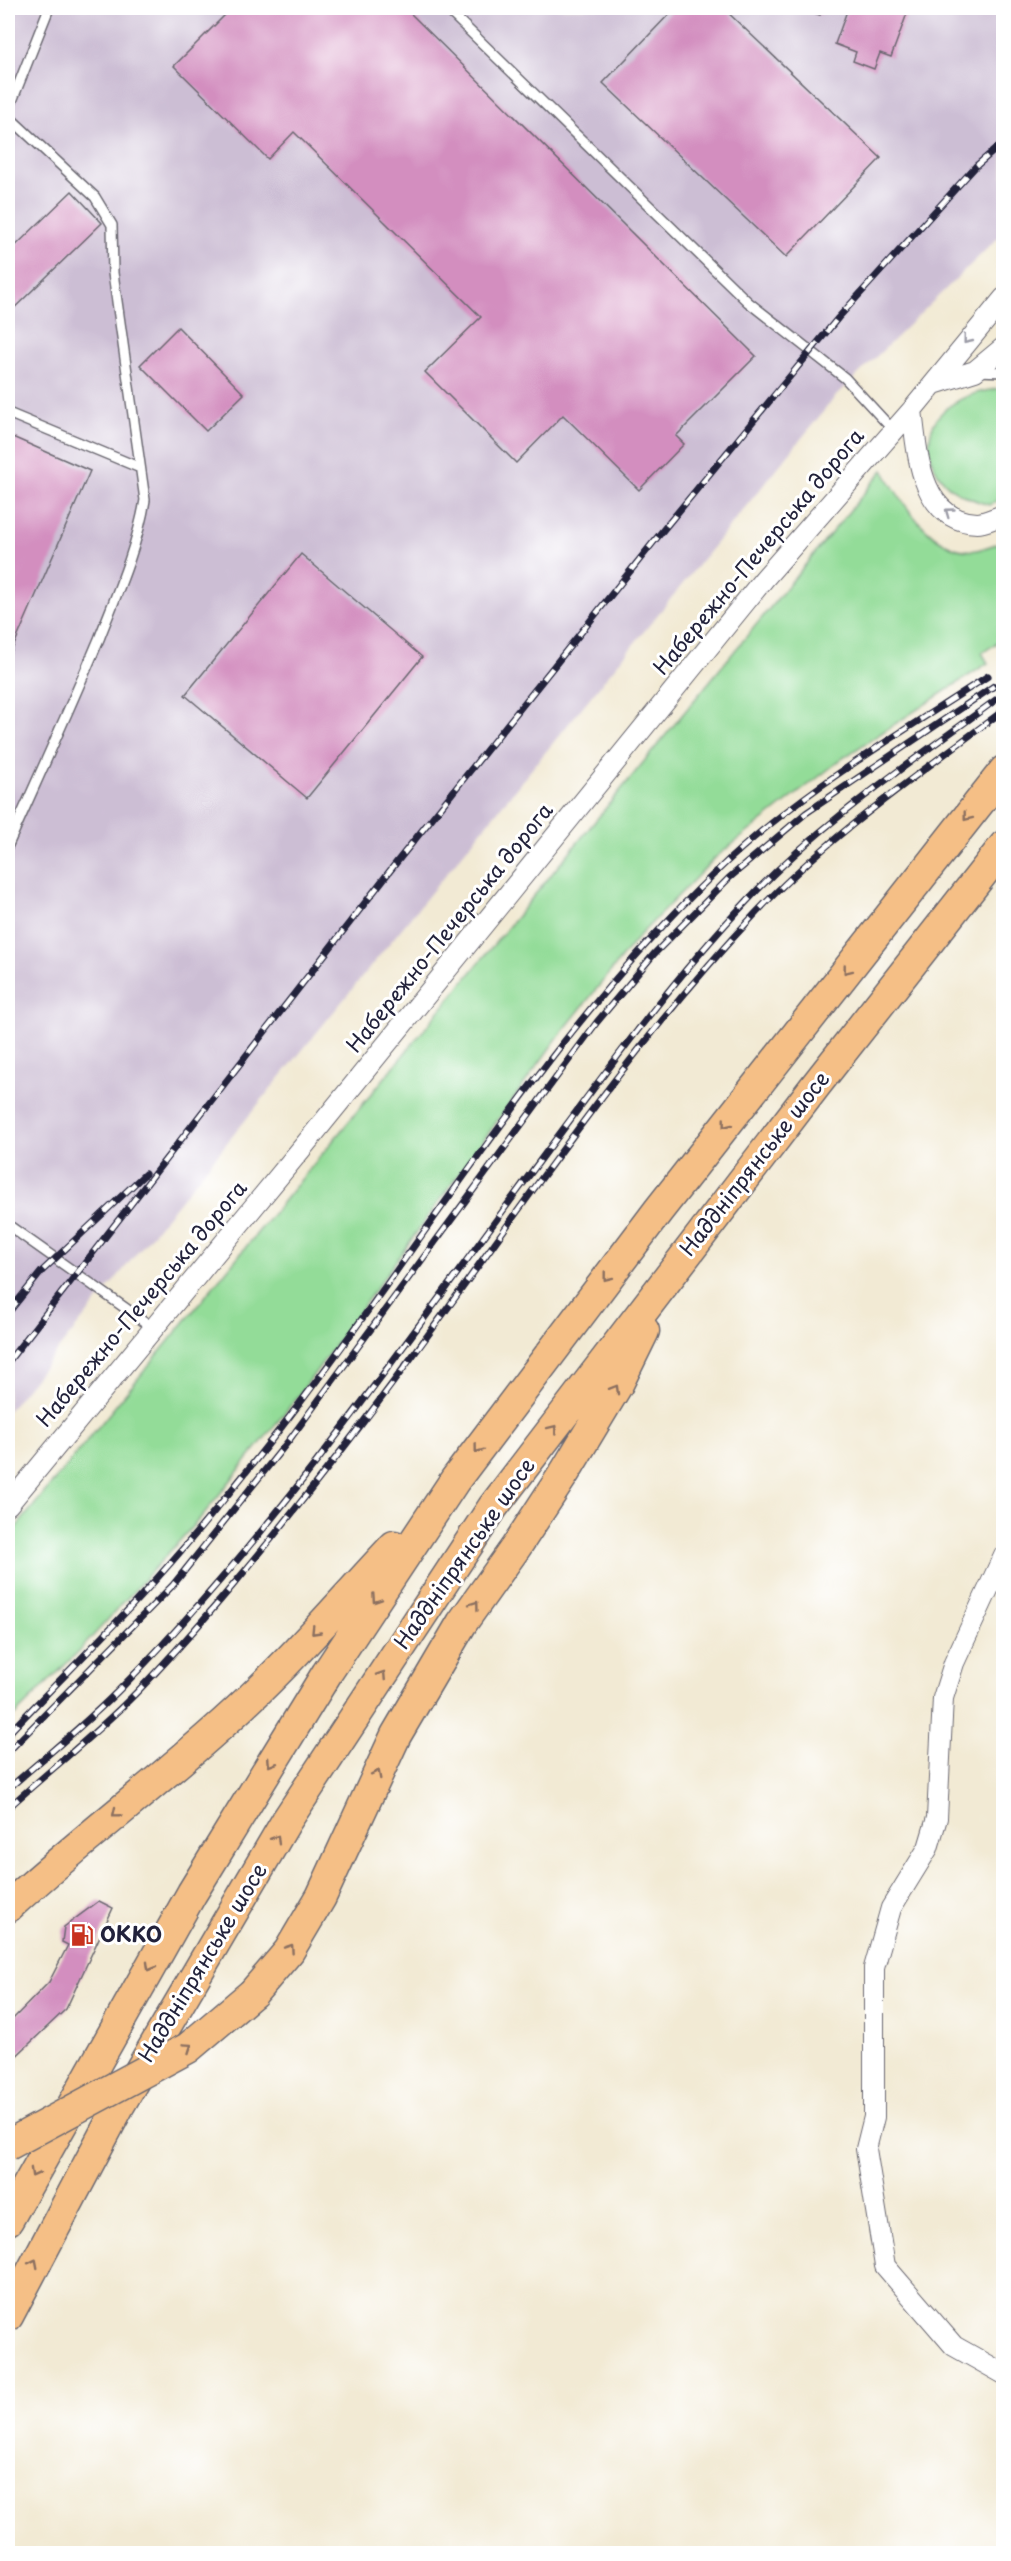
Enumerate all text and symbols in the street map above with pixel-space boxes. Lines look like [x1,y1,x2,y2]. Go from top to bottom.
one-way arrow [964,334,975,345]
street label: Набережно-Печерська дорога [644,420,870,681]
one-way arrow [945,508,956,519]
street label: Набережно-Печерська дорога [337,795,560,1059]
one-way arrow [964,810,975,821]
one-way arrow [843,963,854,974]
street label: Наддніпрянське шосе [671,1063,836,1262]
one-way arrow [723,1117,734,1128]
street label: Набережно-Печерська дорога [27,1172,253,1433]
one-way arrow [603,1271,614,1282]
one-way arrow [608,1385,619,1395]
one-way arrow [546,1425,557,1436]
one-way arrow [474,1443,485,1454]
street label: Наддніпрянське шосе [385,1451,542,1655]
one-way arrow [372,1592,383,1603]
one-way arrow [467,1601,478,1612]
one-way arrow [311,1624,322,1634]
one-way arrow [375,1671,386,1682]
one-way arrow [266,1757,278,1767]
one-way arrow [369,1769,381,1780]
one-way arrow [111,1806,122,1817]
one-way arrow [269,1835,281,1845]
street label: Наддніпрянське шосе [129,1856,274,2068]
place label: ОККО [100,1917,162,1949]
fuel station icon: ОККО [69,1922,95,1948]
one-way arrow [283,1944,294,1955]
one-way arrow [146,1961,157,1971]
one-way arrow [181,2043,192,2054]
one-way arrow [29,2167,41,2177]
one-way arrow [27,2259,38,2270]

